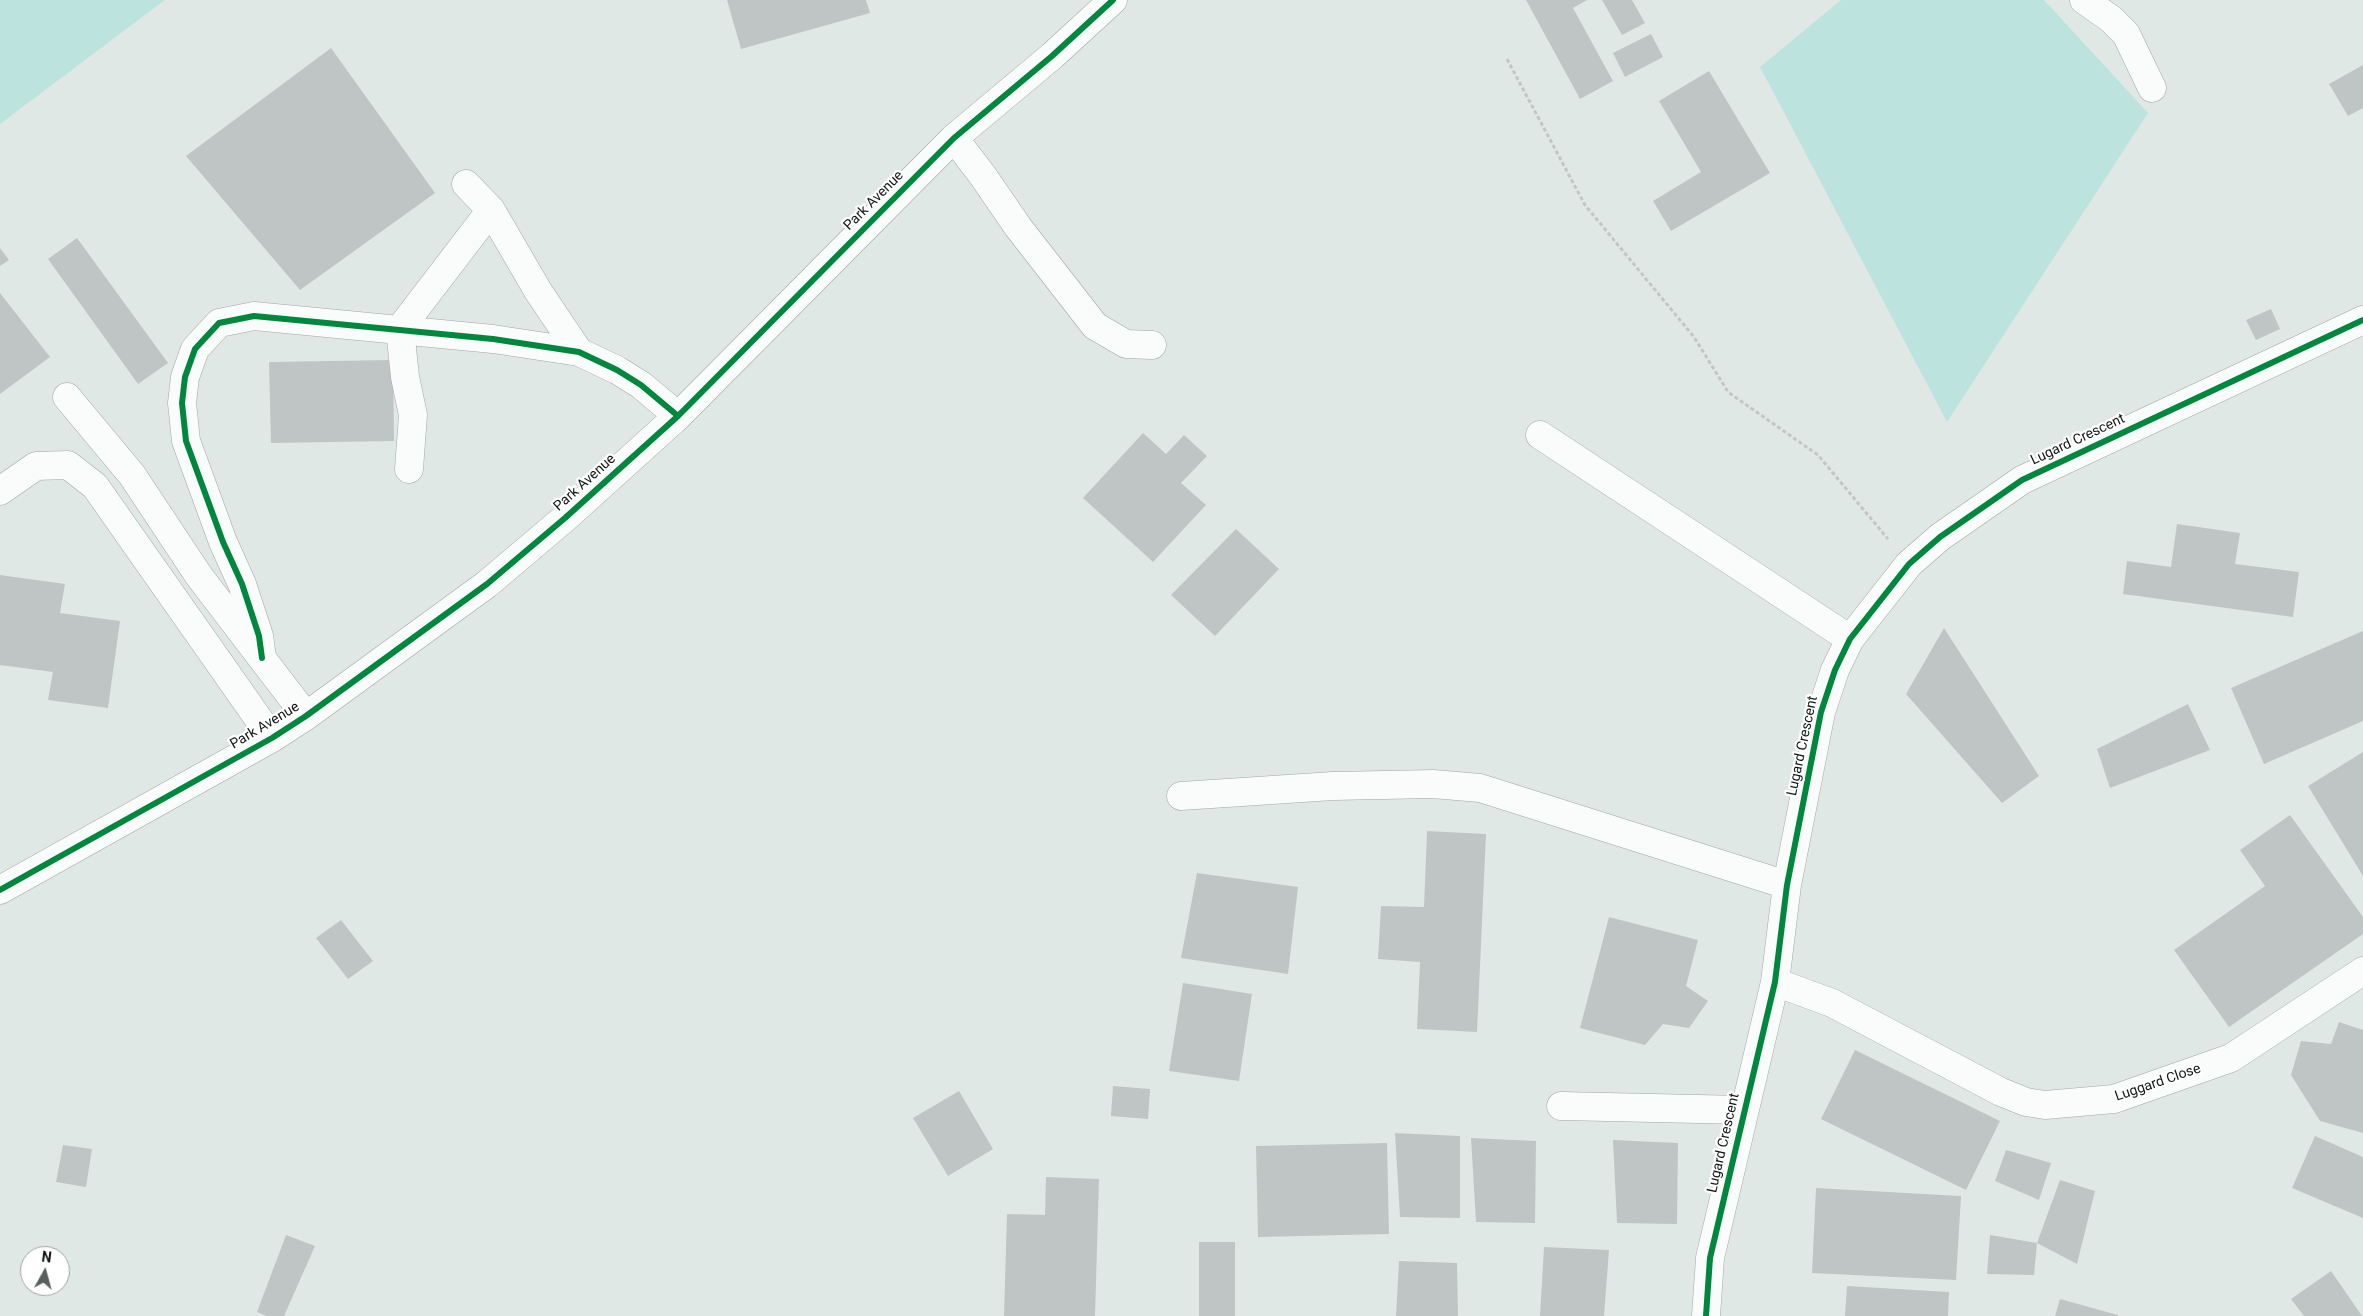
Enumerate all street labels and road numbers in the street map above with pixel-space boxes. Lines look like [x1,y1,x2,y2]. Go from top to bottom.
street label: Park Avenue [841,168,907,234]
street label: Lugard Crescent [2028,411,2128,469]
street label: Park Avenue [551,451,619,515]
street label: Lugard Crescent [1784,694,1822,798]
street label: Park Avenue [227,699,303,753]
street label: Luggard Close [2113,1061,2203,1105]
street label: Lugard Crescent [1704,1091,1744,1195]

